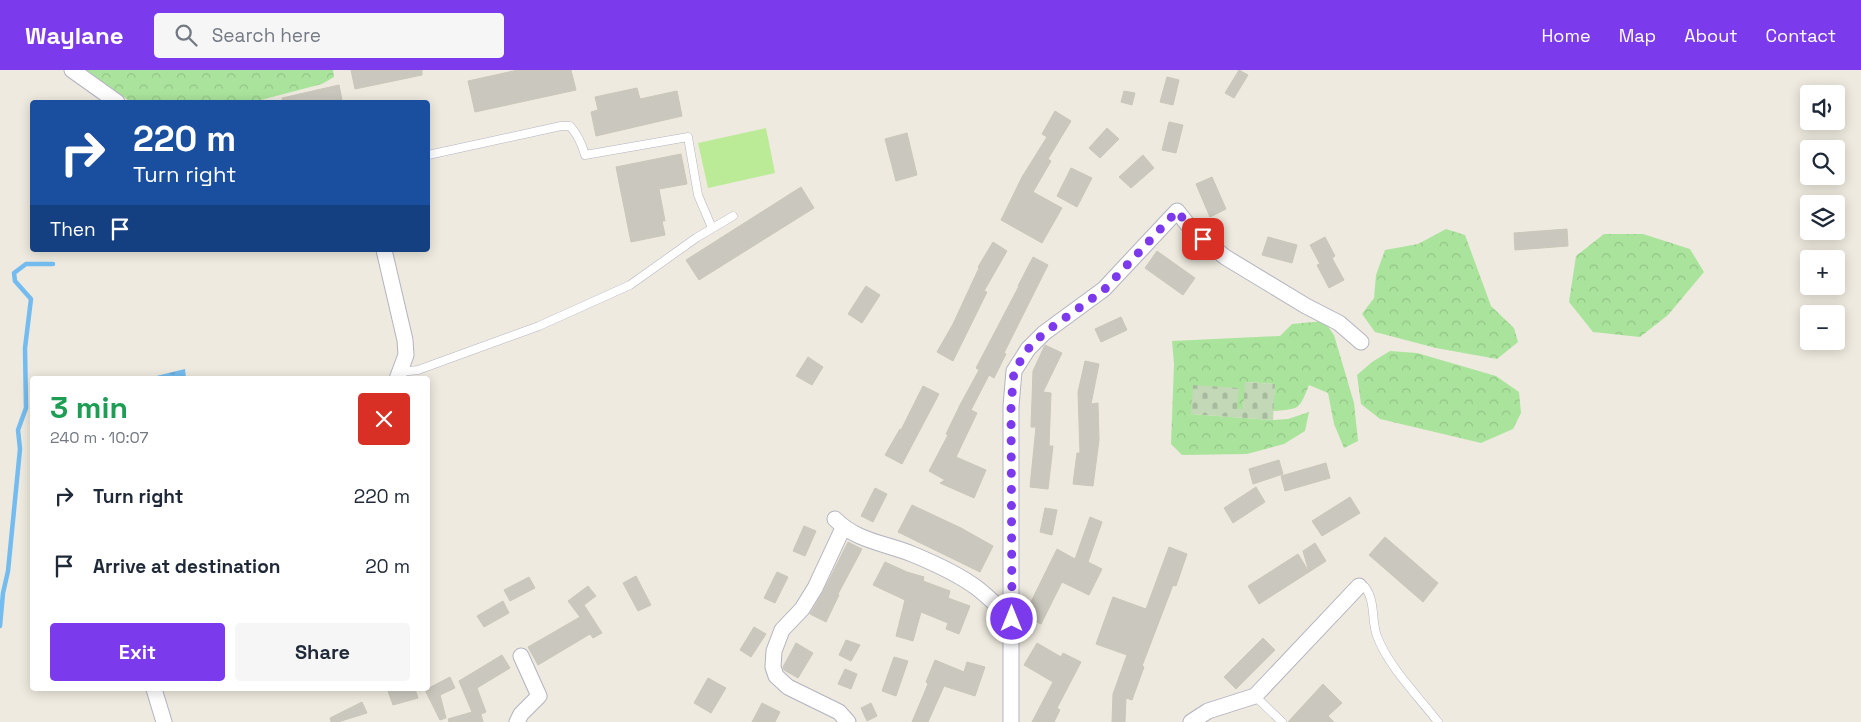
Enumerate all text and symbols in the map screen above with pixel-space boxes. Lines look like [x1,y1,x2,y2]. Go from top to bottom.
search box [154,13,504,58]
text: Waylane [25,20,124,51]
icon: search [172,21,200,49]
text: Search here [212,23,321,48]
text: Home [1542,24,1591,47]
text: Map [1619,24,1656,47]
text: About [1684,24,1738,47]
text: Contact [1766,24,1836,47]
map controls [1800,85,1845,350]
button: sound [1800,85,1845,130]
text: 220 m [133,117,236,161]
icon: right [50,120,115,185]
button: search [1800,140,1845,185]
text: Turn right [133,160,236,188]
button: layers [1800,195,1845,240]
icon: arrive [106,215,134,243]
text: Then [50,217,96,242]
pin [1182,218,1224,260]
icon: arrive [1189,225,1217,253]
button: + [1800,250,1845,295]
button: − [1800,305,1845,350]
text: 3 min [50,388,128,427]
button: close [358,393,410,445]
text: 240 m · 10:07 [50,427,149,448]
icon: right [50,482,78,510]
text: Turn right [93,484,183,509]
text: 220 m [354,484,410,509]
icon: arrive [50,552,78,580]
text: Arrive at destination [93,554,281,579]
text: 20 m [365,554,410,579]
position arrow [985,592,1037,644]
button: Exit [50,623,225,681]
button: Share [235,623,410,681]

